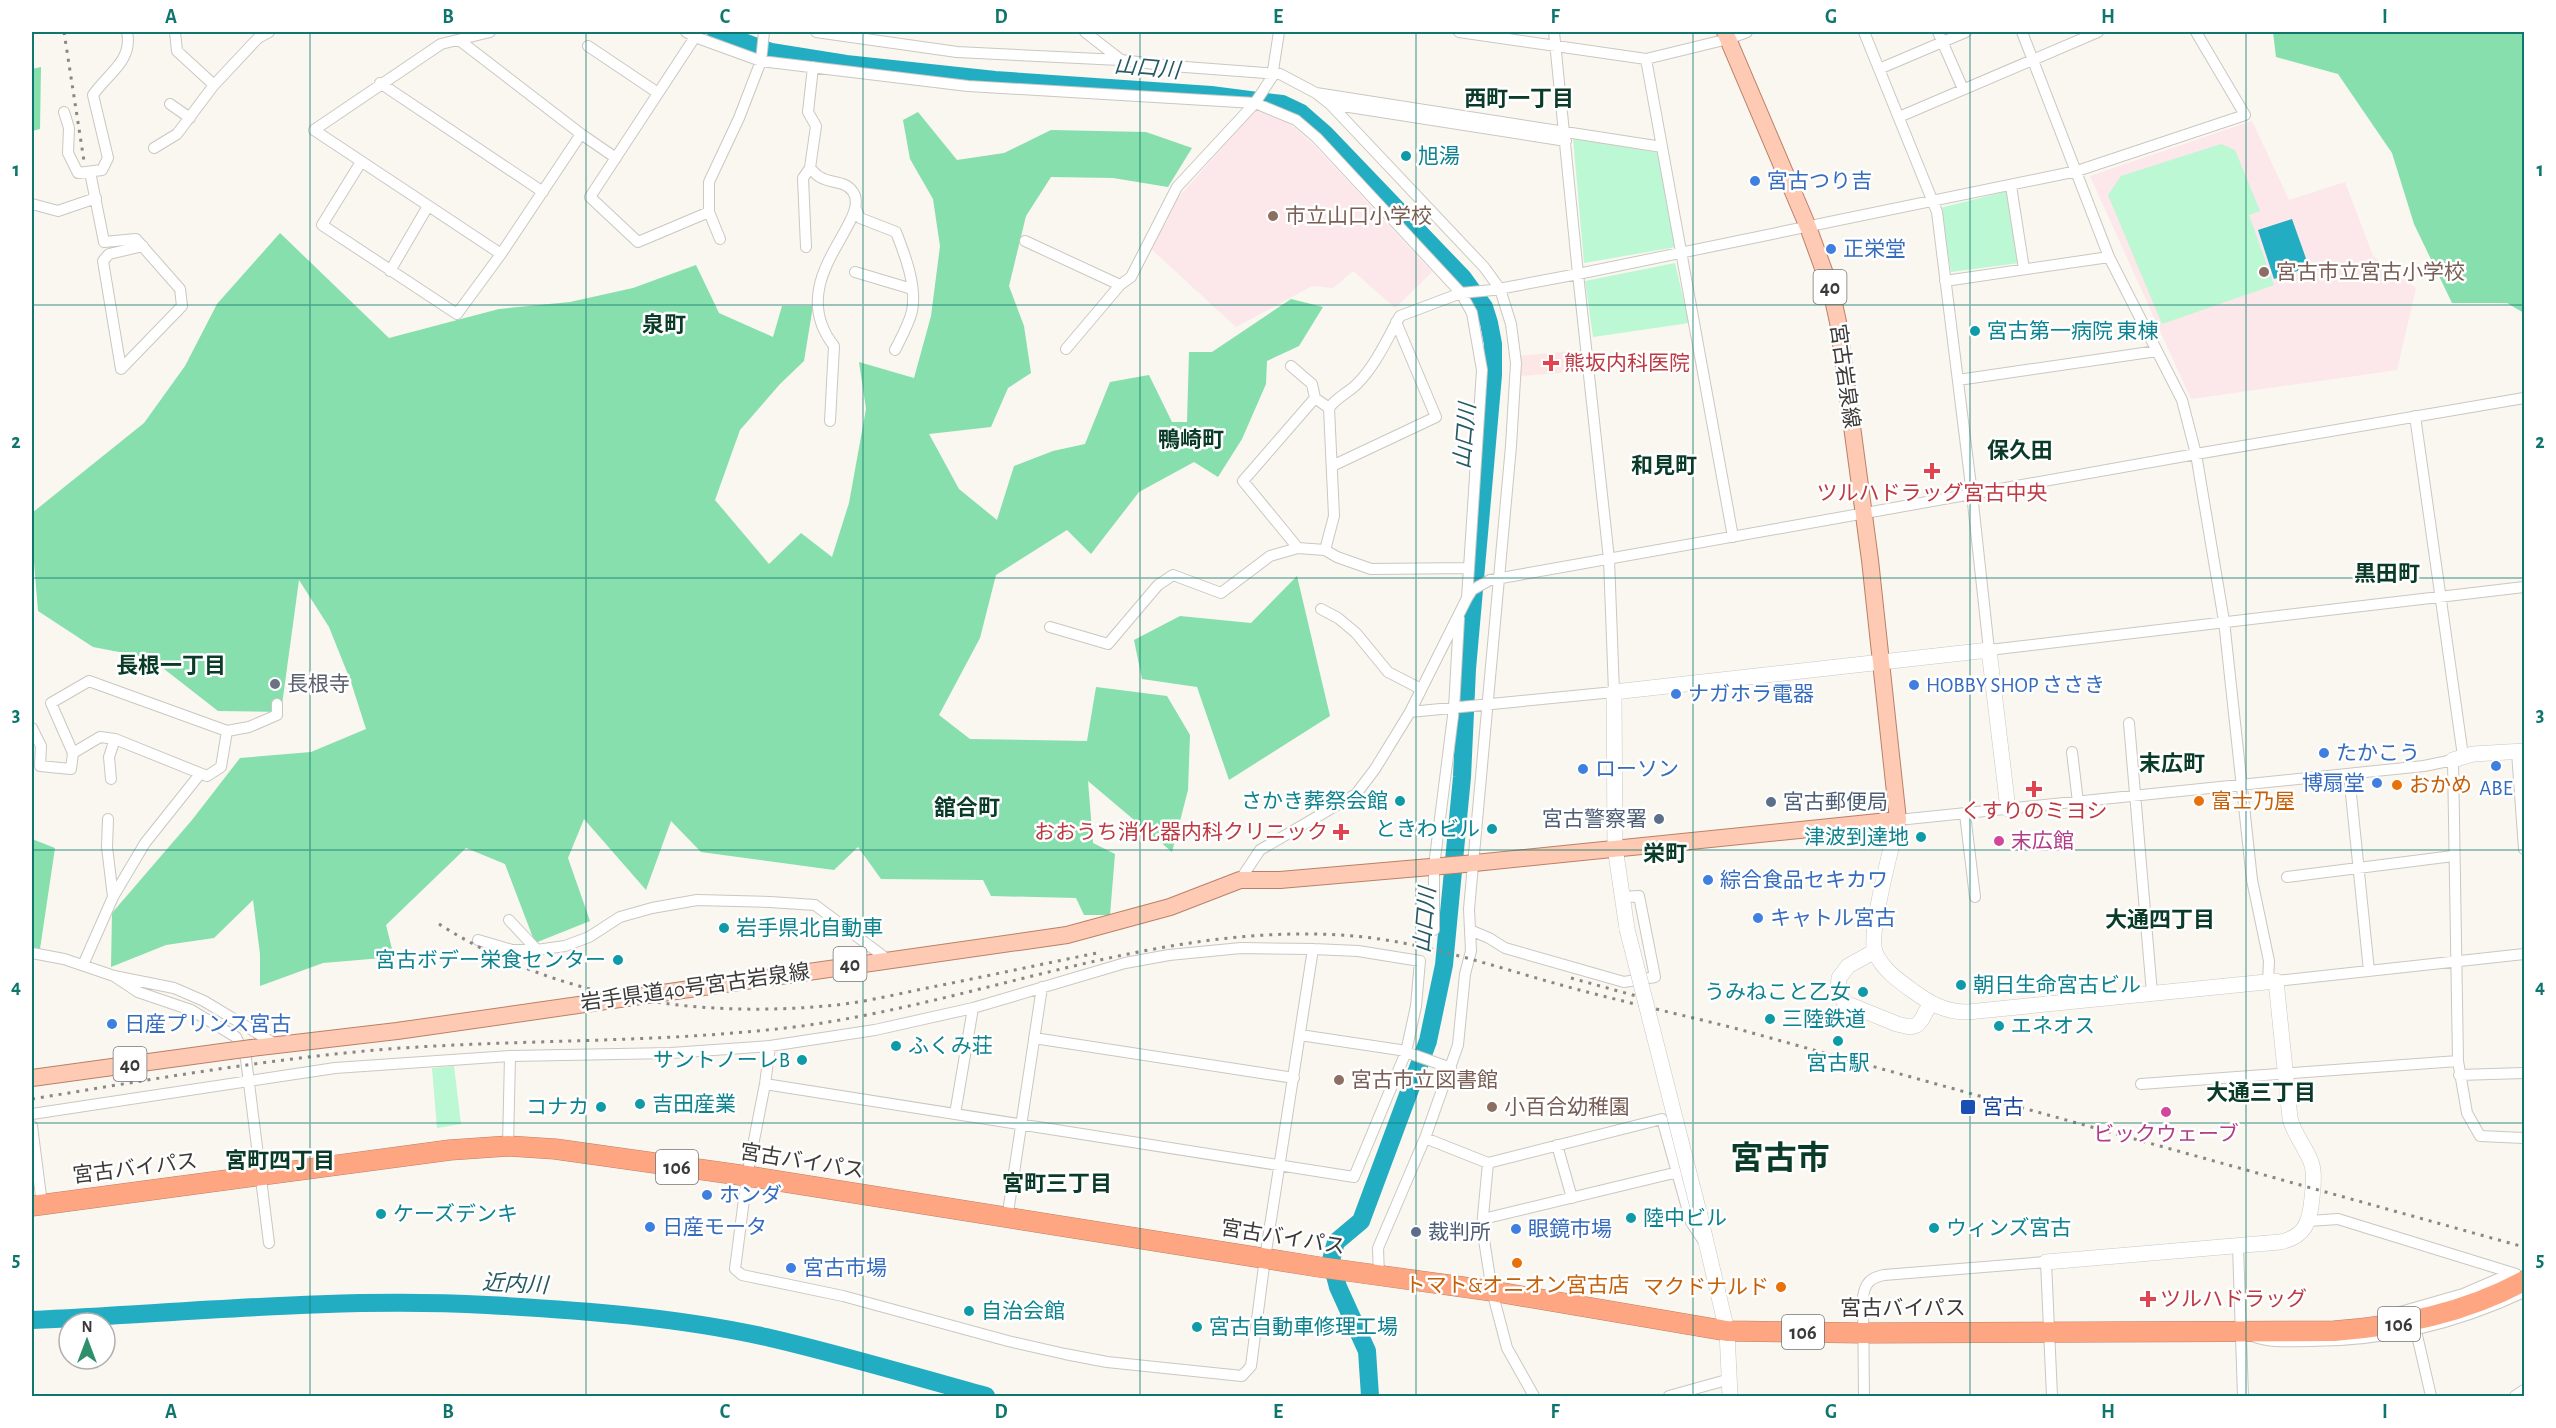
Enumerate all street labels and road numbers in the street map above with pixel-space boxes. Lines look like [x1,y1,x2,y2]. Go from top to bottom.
road number: 40 [1814,270,1846,304]
street label: 宮古岩泉線 [1827,322,1863,430]
road number: 40 [834,947,866,981]
street label: 岩手県道40号宮古岩泉線 [579,960,811,1014]
road number: 40 [114,1047,146,1081]
street label: 宮古バイパス [738,1140,866,1182]
street label: 宮古バイパス [71,1149,199,1187]
road number: 106 [656,1150,698,1184]
street label: 宮古バイパス [1219,1216,1347,1258]
street label: 宮古バイパス [1840,1297,1966,1319]
road number: 106 [2378,1307,2420,1341]
road number: 106 [1782,1315,1824,1349]

